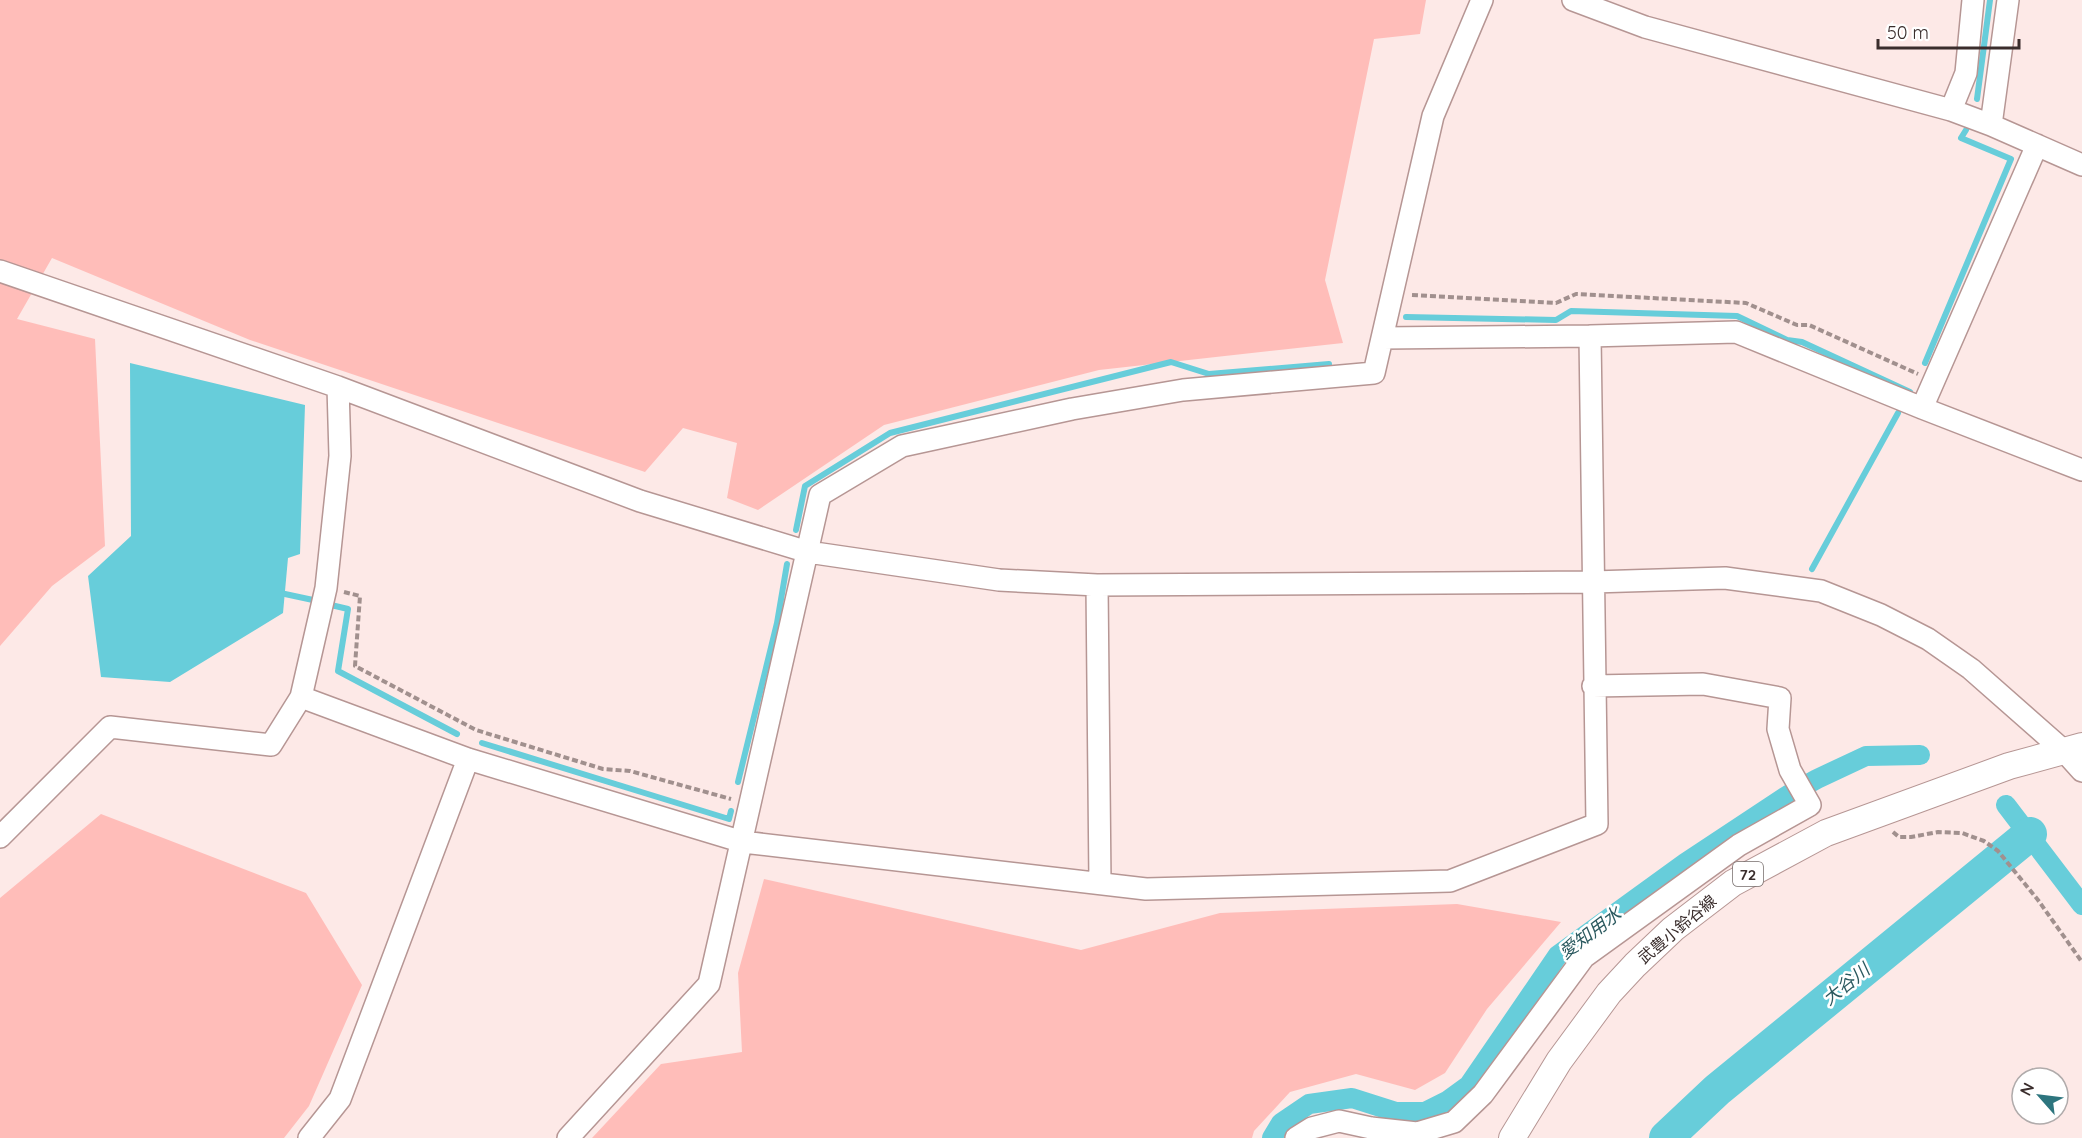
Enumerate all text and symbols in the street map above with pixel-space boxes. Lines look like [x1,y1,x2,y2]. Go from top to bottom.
scale bar [1878,12,2019,50]
text: 50 m [1887,21,1929,44]
road number: 72 [1733,862,1763,886]
street label: 武豊小鈴谷線 [1634,890,1720,968]
water label: 愛知用水 [1554,901,1627,964]
water label: 大谷川 [1818,957,1876,1010]
north arrow [2010,1066,2070,1126]
text: N [2015,1079,2038,1099]

